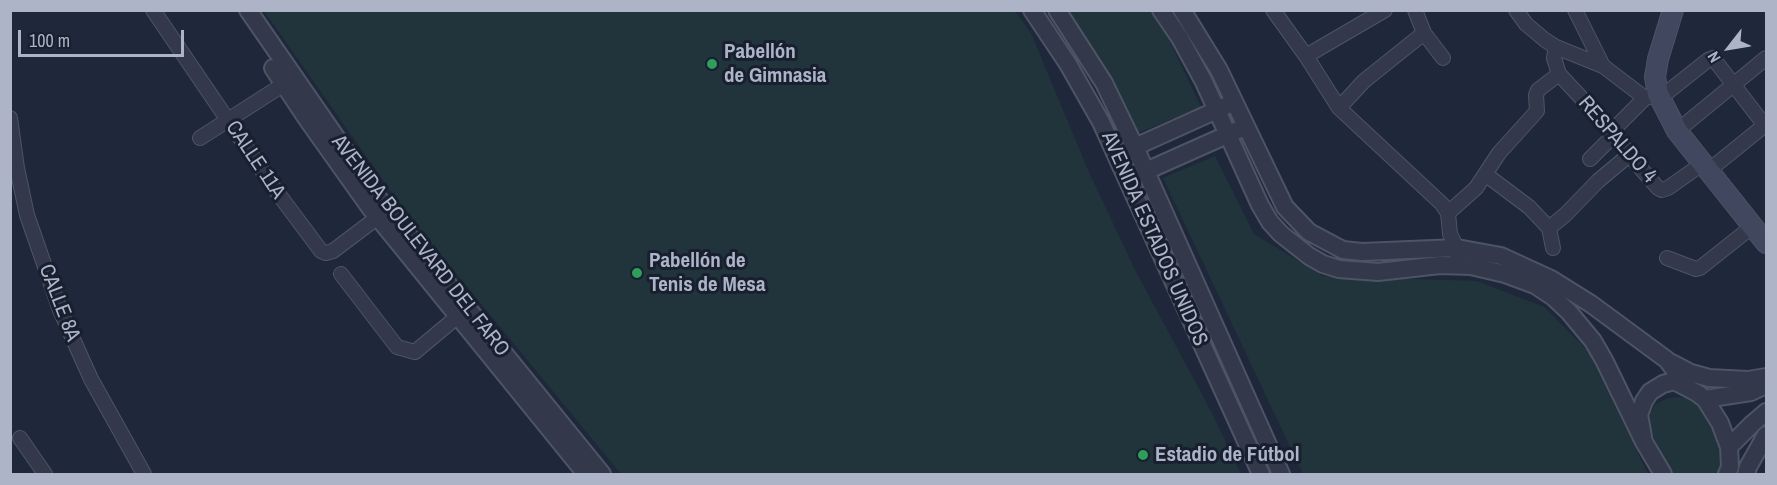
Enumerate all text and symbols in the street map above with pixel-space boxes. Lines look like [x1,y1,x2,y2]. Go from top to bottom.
scale bar [21,18,188,56]
north arrow [1699,18,1759,78]
text: 100 m [29,28,70,53]
place label: Pabellón de Gimnasia [724,39,826,89]
text: N [1702,48,1725,67]
marker: Pabellón de Gimnasia [705,57,719,71]
street label: RESPALDO 4 [1572,91,1662,189]
street label: CALLE 11A [220,116,290,204]
street label: AVENIDA ESTADOS UNIDOS [1095,128,1213,350]
street label: AVENIDA BOULEVARD DEL FARO [326,130,514,362]
place label: Pabellón de Tenis de Mesa [649,248,765,298]
street label: CALLE 8A [33,261,85,345]
marker: Pabellón de Tenis de Mesa [630,266,644,280]
place label: Estadio de Fútbol [1155,442,1299,468]
marker: Estadio de Fútbol [1136,448,1150,462]

